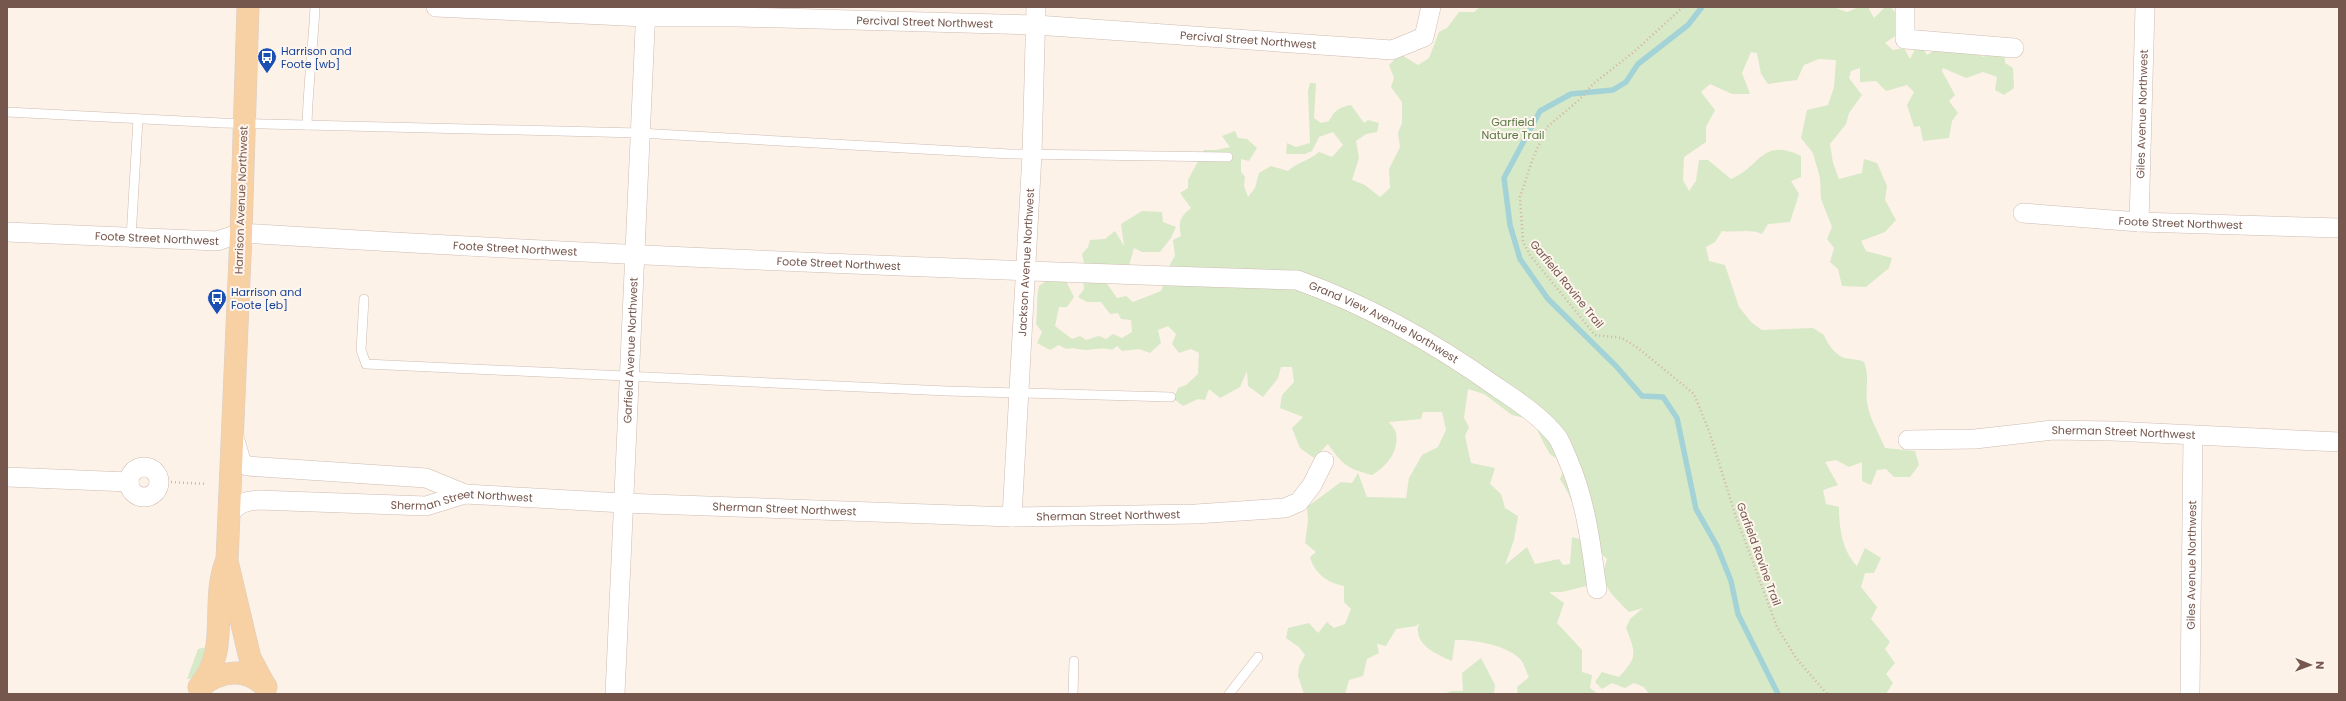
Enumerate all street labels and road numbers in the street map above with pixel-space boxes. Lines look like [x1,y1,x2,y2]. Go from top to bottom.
street label: Percival Street Northwest [856,12,993,32]
street label: Percival Street Northwest [1179,27,1317,53]
street label: Giles Avenue Northwest [2132,49,2152,179]
street label: Harrison Avenue Northwest [230,126,252,274]
street label: Jackson Avenue Northwest [1014,188,1038,337]
street label: Foote Street Northwest [2118,212,2243,233]
street label: Foote Street Northwest [94,228,219,249]
street label: Foote Street Northwest [453,237,577,260]
street label: Garfield Ravine Trail [1526,237,1608,331]
street label: Foote Street Northwest [776,253,901,274]
street label: Garfield Avenue Northwest [619,277,642,424]
street label: Grand View Avenue Northwest [1307,277,1462,367]
street label: Sherman Street Northwest [2051,422,2196,443]
street label: Sherman Street Northwest [390,486,533,514]
street label: Sherman Street Northwest [712,498,857,519]
street label: Garfield Ravine Trail [1733,500,1785,608]
street label: Giles Avenue Northwest [2183,500,2200,630]
street label: Sherman Street Northwest [1036,506,1180,525]

